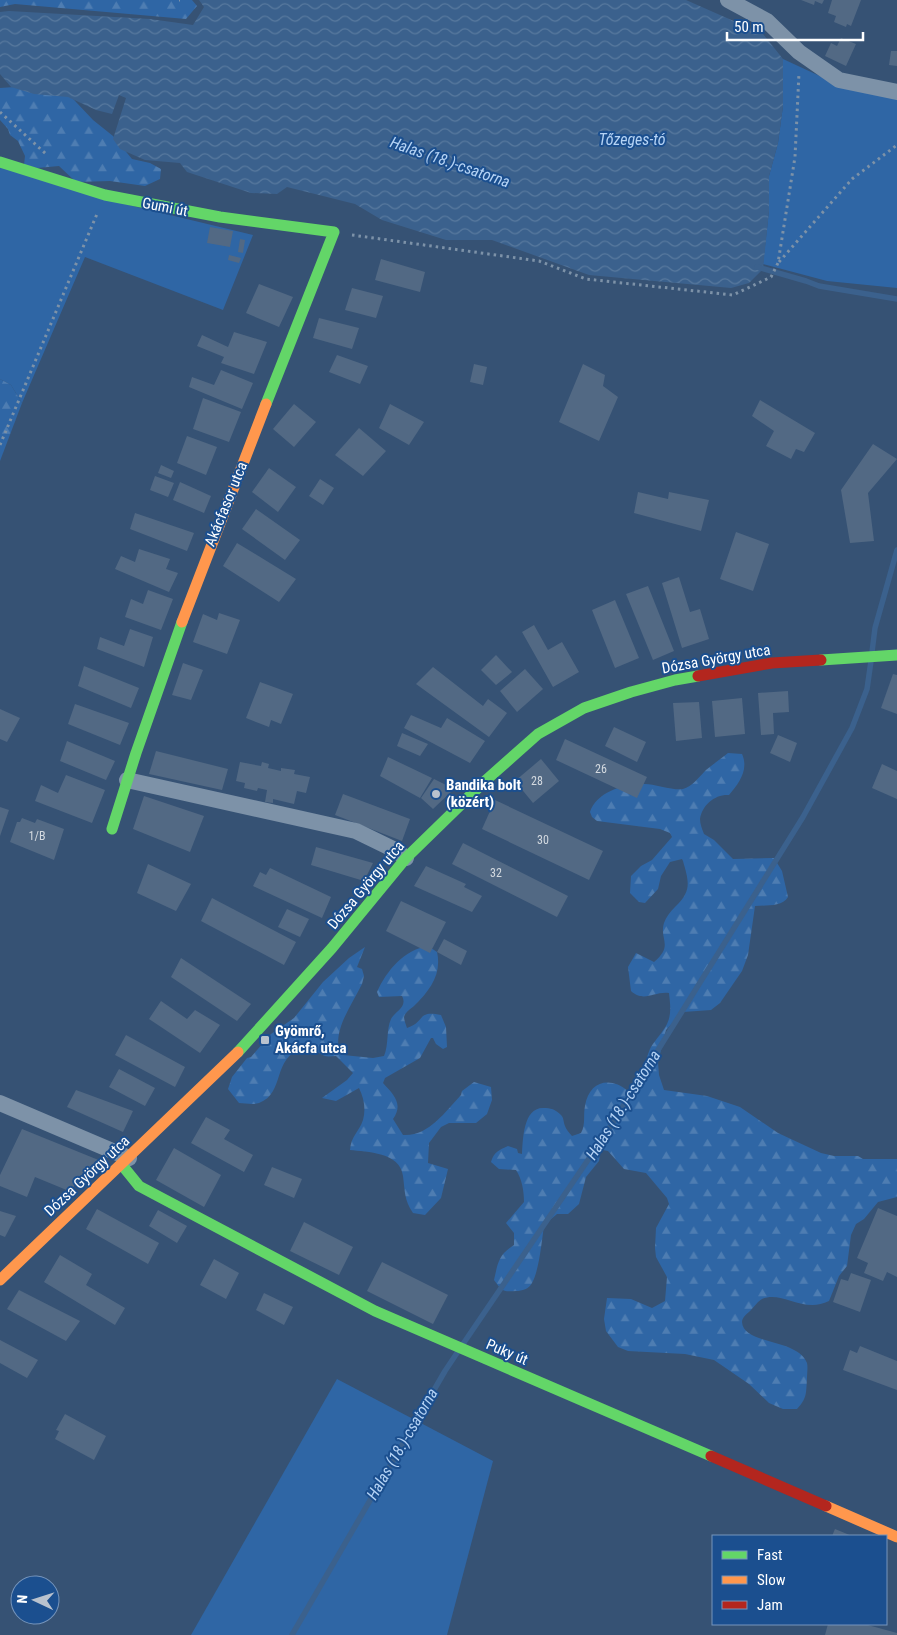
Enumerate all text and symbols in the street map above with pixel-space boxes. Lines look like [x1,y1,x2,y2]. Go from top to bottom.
scale bar [727,10,863,42]
text: 50 m [734,18,764,36]
water label: Tőzeges-tó [598,130,666,149]
water label: Halas (18.)-csatorna [388,133,512,191]
street label: Gumi út [141,194,189,220]
street label: Akácfasor utca [201,459,251,549]
street label: Dózsa György utca [660,641,772,677]
house number: 26 [595,762,607,776]
house number: 28 [531,774,543,788]
place label: Bandika bolt (közért) [446,776,521,811]
marker: Bandika bolt (közért) [430,788,442,800]
house number: 1/B [29,829,45,843]
house number: 30 [537,833,549,847]
street label: Dózsa György utca [324,837,408,933]
house number: 32 [490,866,502,880]
place label: Gyömrő, Akácfa utca [275,1022,346,1057]
marker: Gyömrő, Akácfa utca [259,1034,271,1046]
water label: Halas (18.)-csatorna [582,1047,664,1163]
street label: Dózsa György utca [41,1132,133,1220]
street label: Puky út [483,1335,531,1369]
water label: Halas (18.)-csatorna [362,1385,442,1503]
legend [712,1535,887,1625]
text: Fast [757,1546,782,1564]
text: Slow [757,1571,786,1589]
north arrow [10,1575,60,1625]
text: N [14,1594,30,1604]
text: Jam [757,1596,783,1614]

